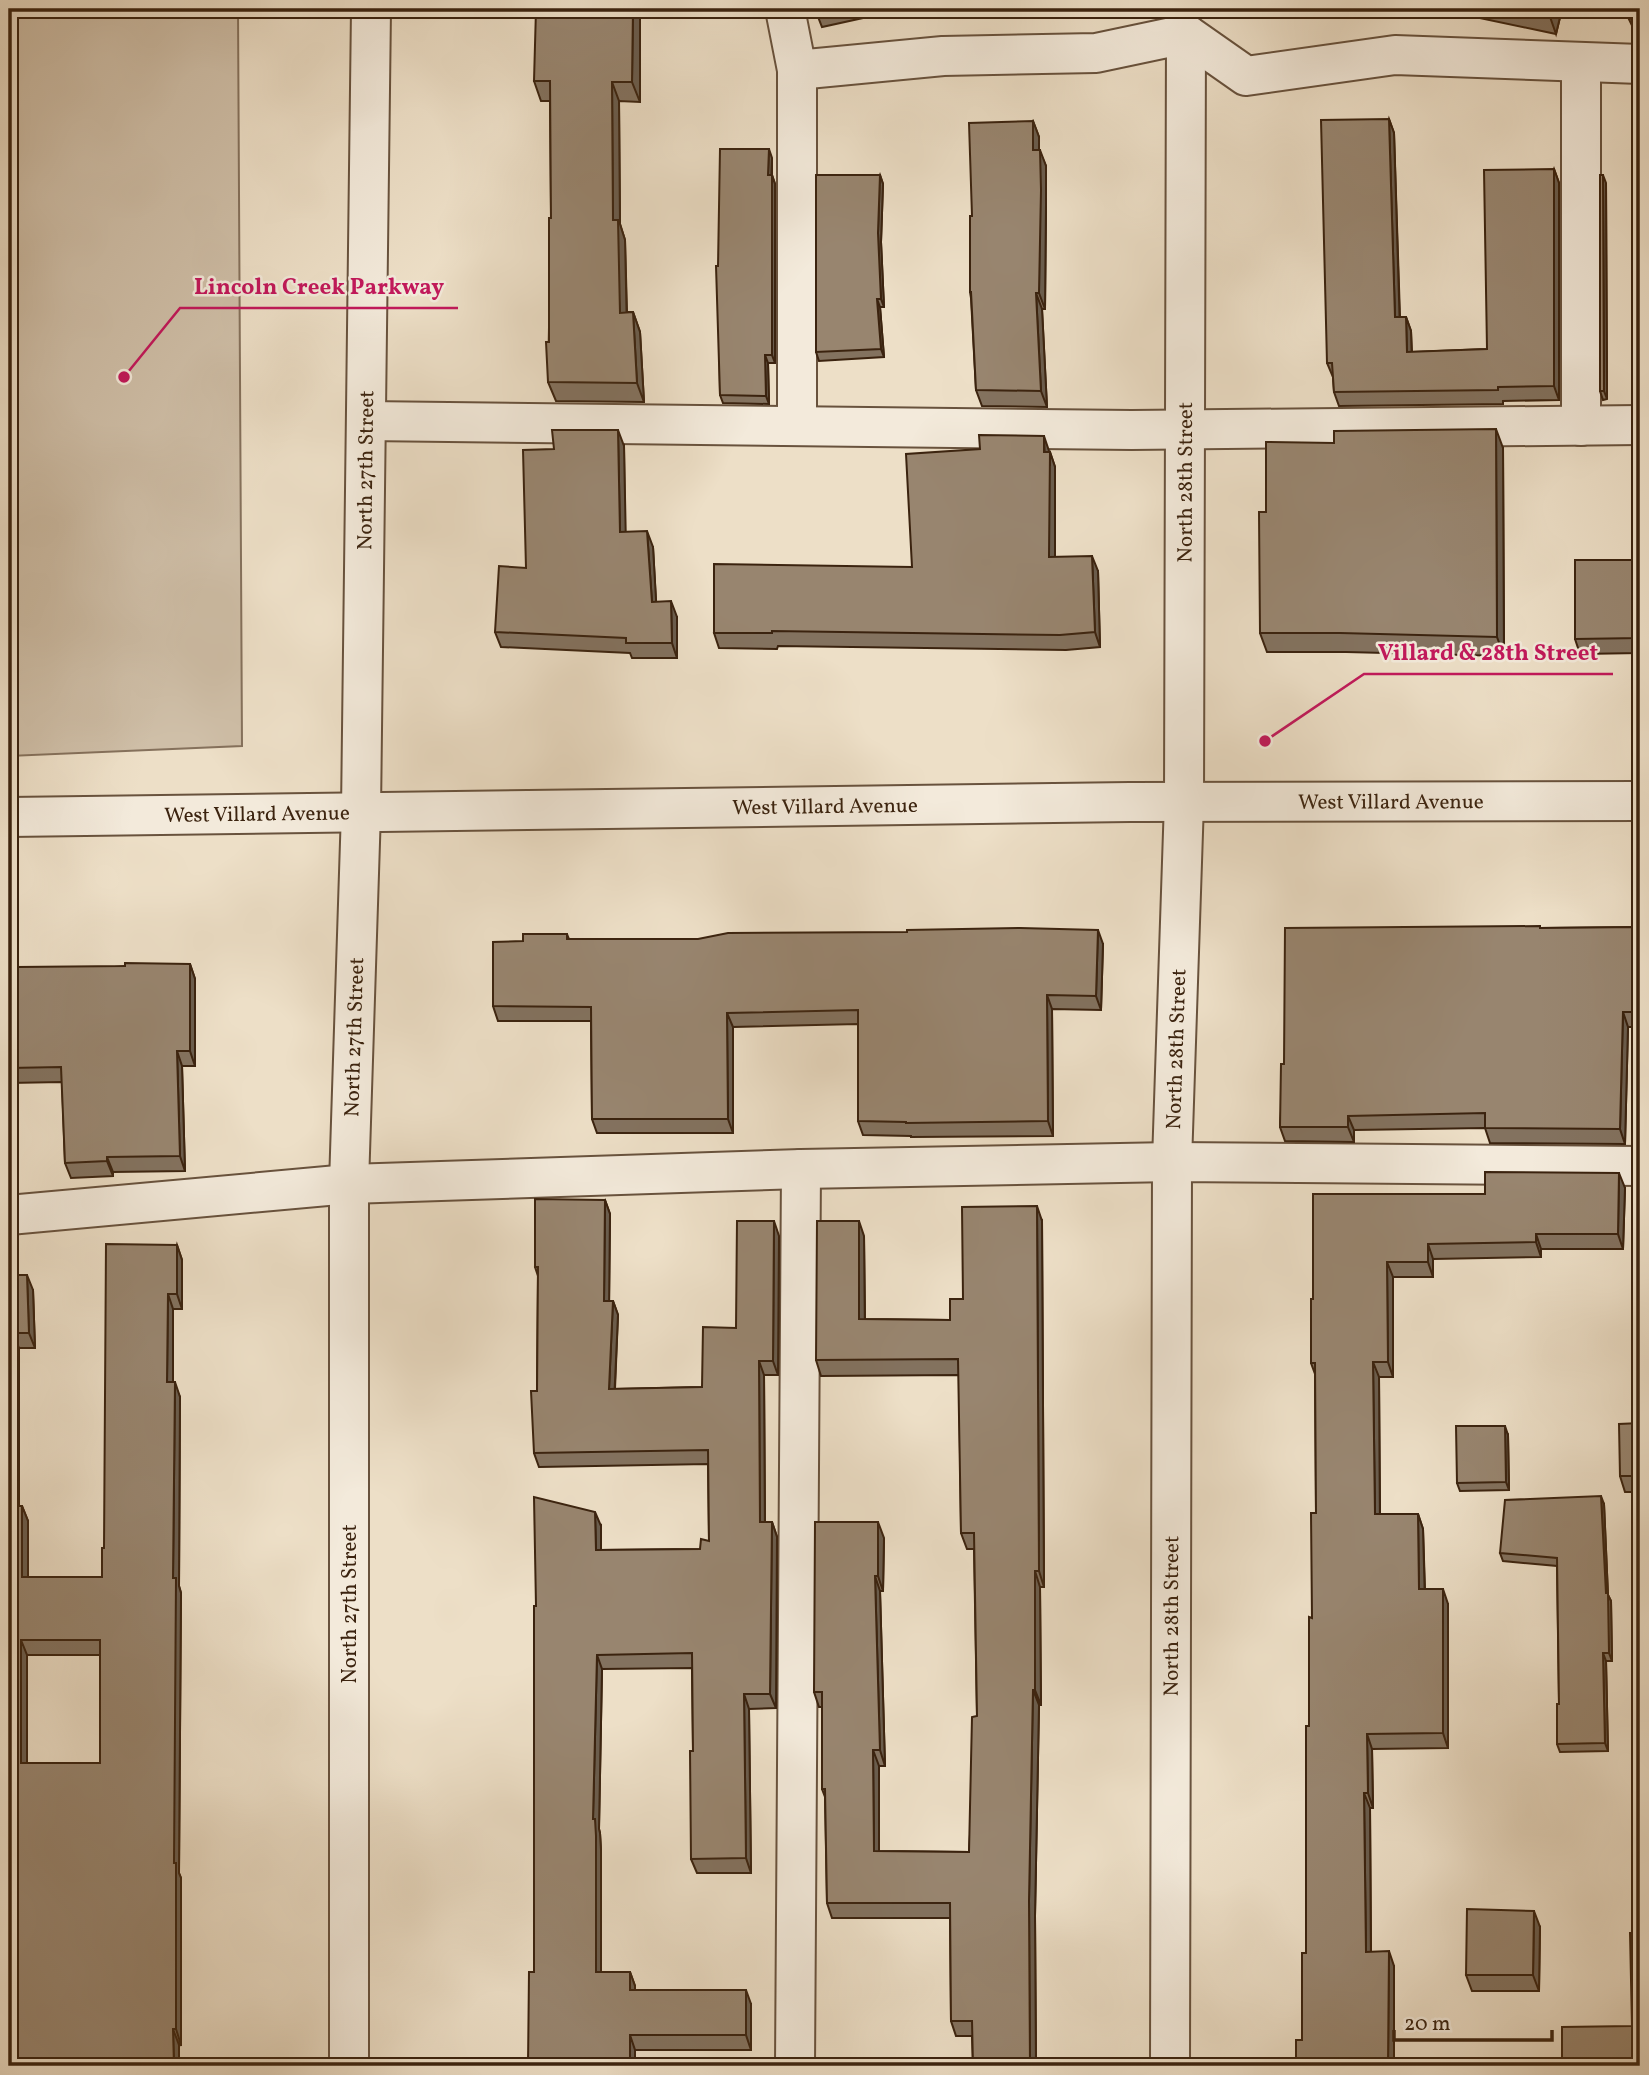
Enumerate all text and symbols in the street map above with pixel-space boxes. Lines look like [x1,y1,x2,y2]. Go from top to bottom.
callout: Lincoln Creek Parkway [180,264,458,308]
text: Lincoln Creek Parkway [194,272,444,304]
street label: North 27th Street [351,390,382,550]
street label: North 28th Street [1172,402,1201,563]
callout: Villard & 28th Street [1364,630,1613,674]
text: Villard & 28th Street [1378,638,1599,670]
street label: West Villard Avenue [1298,788,1484,818]
street label: West Villard Avenue [732,792,918,823]
street label: West Villard Avenue [164,799,350,831]
street label: North 27th Street [338,957,372,1117]
street label: North 28th Street [1160,968,1194,1130]
street label: North 27th Street [336,1524,365,1684]
street label: North 28th Street [1158,1536,1187,1696]
scale bar [1394,1998,1551,2042]
text: 20 m [1404,2010,1450,2039]

